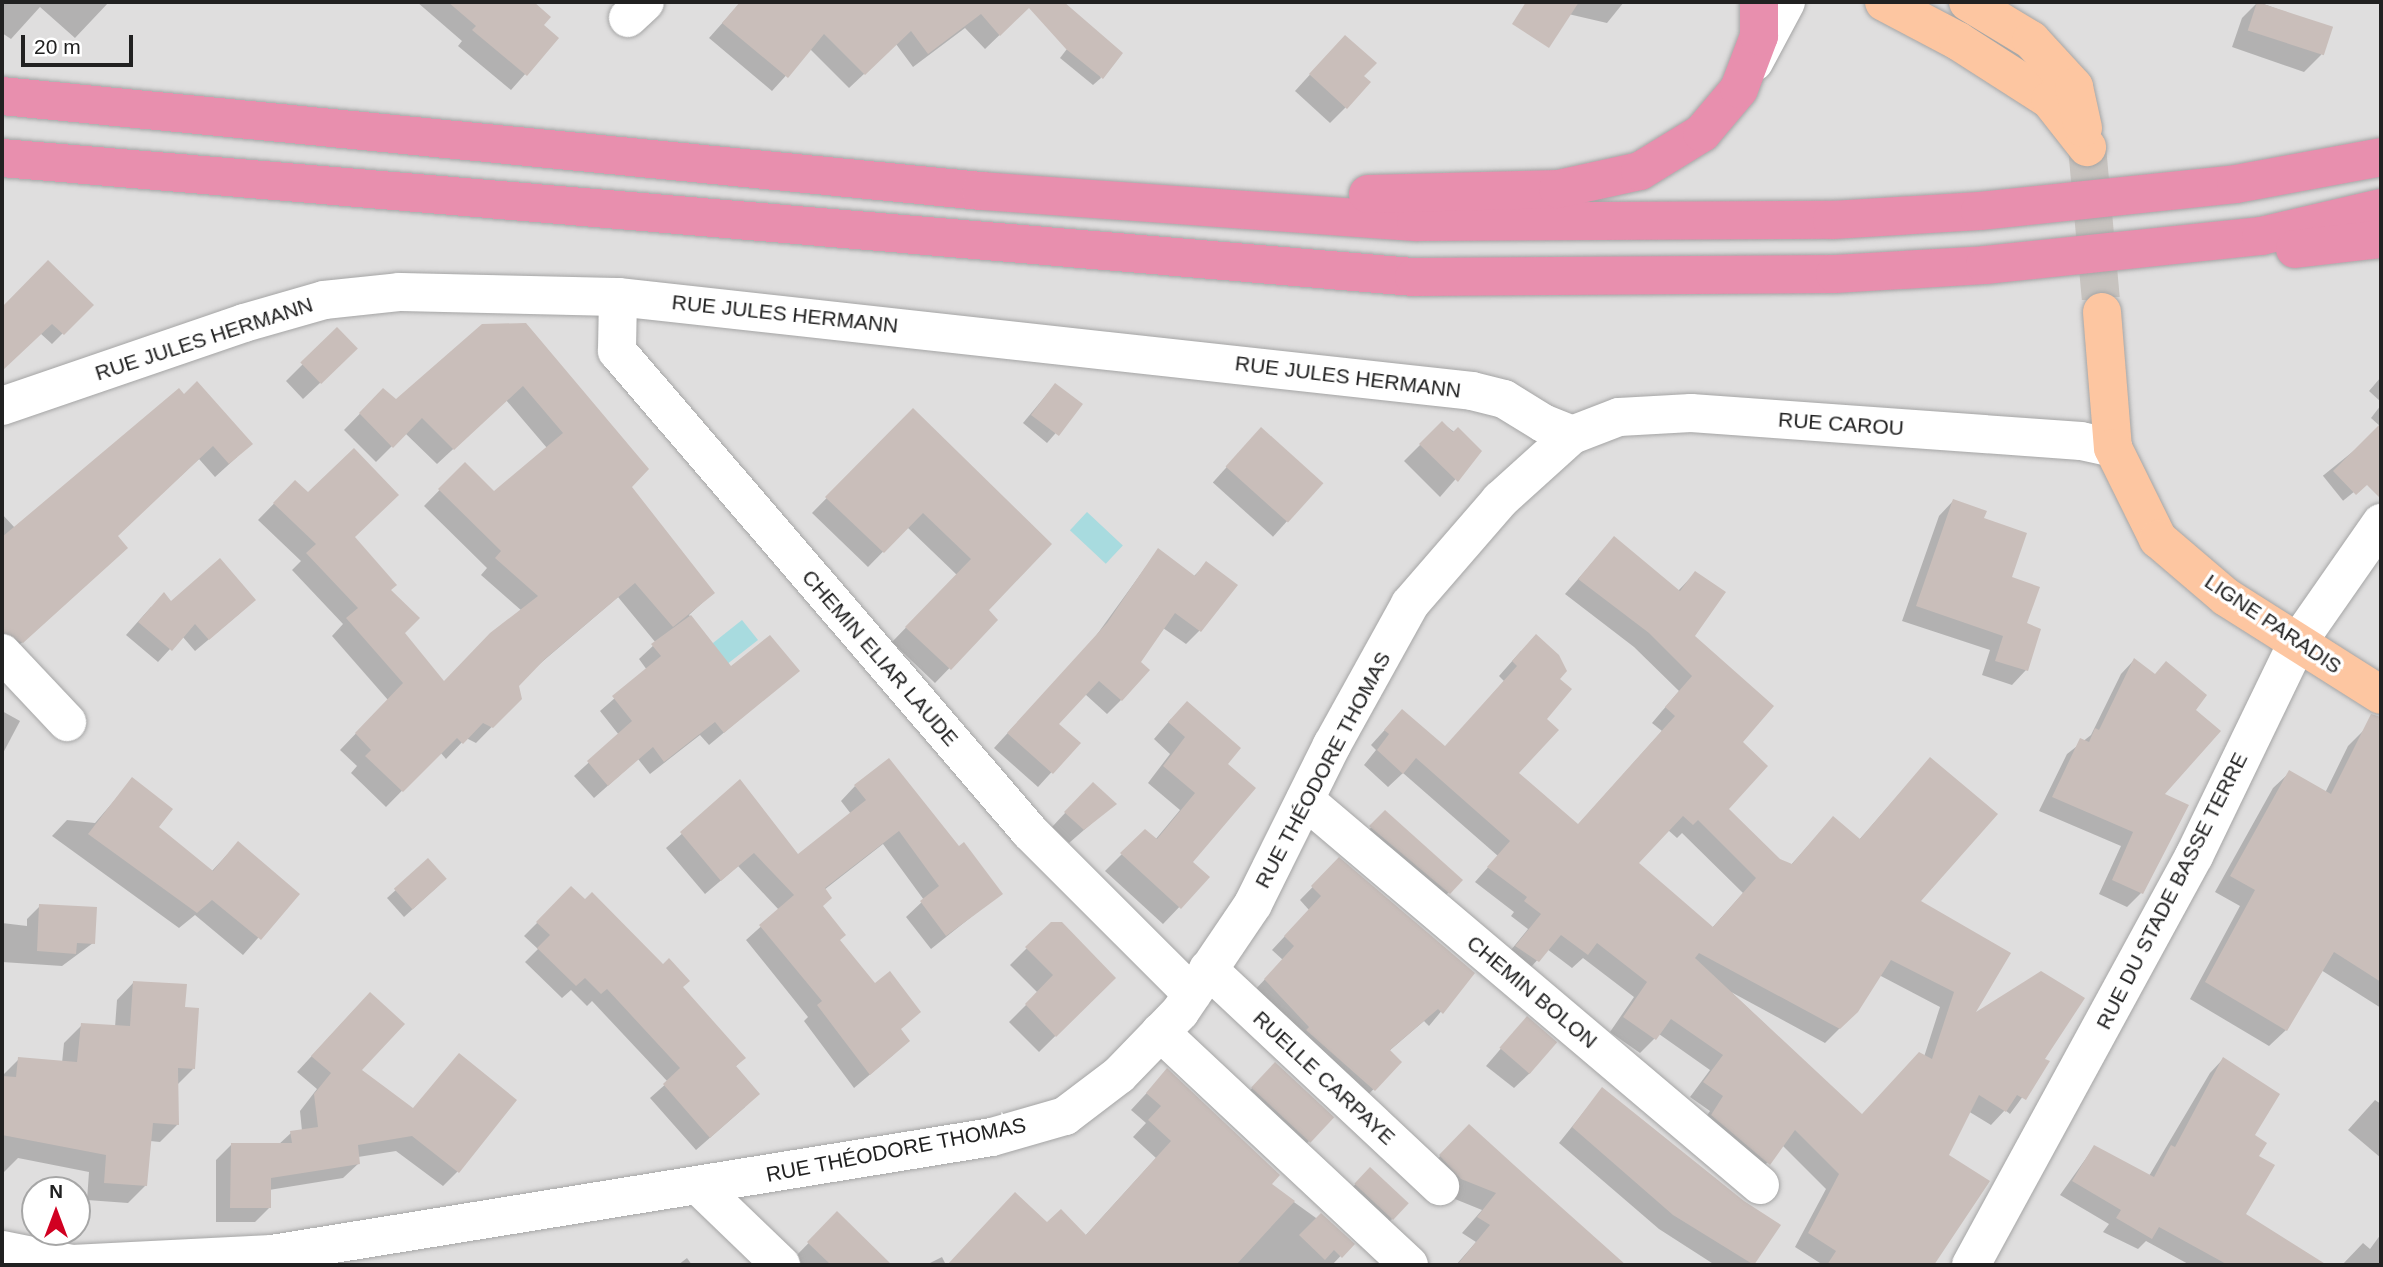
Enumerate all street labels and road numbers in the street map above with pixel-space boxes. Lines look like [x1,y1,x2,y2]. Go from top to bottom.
street label: RUE JULES HERMANN [671,290,899,338]
street label: RUE JULES HERMANN [92,292,316,386]
street label: RUE JULES HERMANN [1234,351,1462,403]
street label: RUE CAROU [1777,407,1905,441]
street label: CHEMIN ELIAR LAUDE [797,565,963,751]
street label: LIGNE PARADIS [2200,569,2346,679]
street label: RUE THÉODORE THOMAS [1250,647,1396,893]
street label: RUE DU STADE BASSE TERRE [2091,748,2253,1034]
street label: CHEMIN BOLON [1462,930,1602,1054]
street label: RUELLE CARPAYE [1248,1006,1400,1150]
street label: RUE THÉODORE THOMAS [764,1112,1028,1188]

